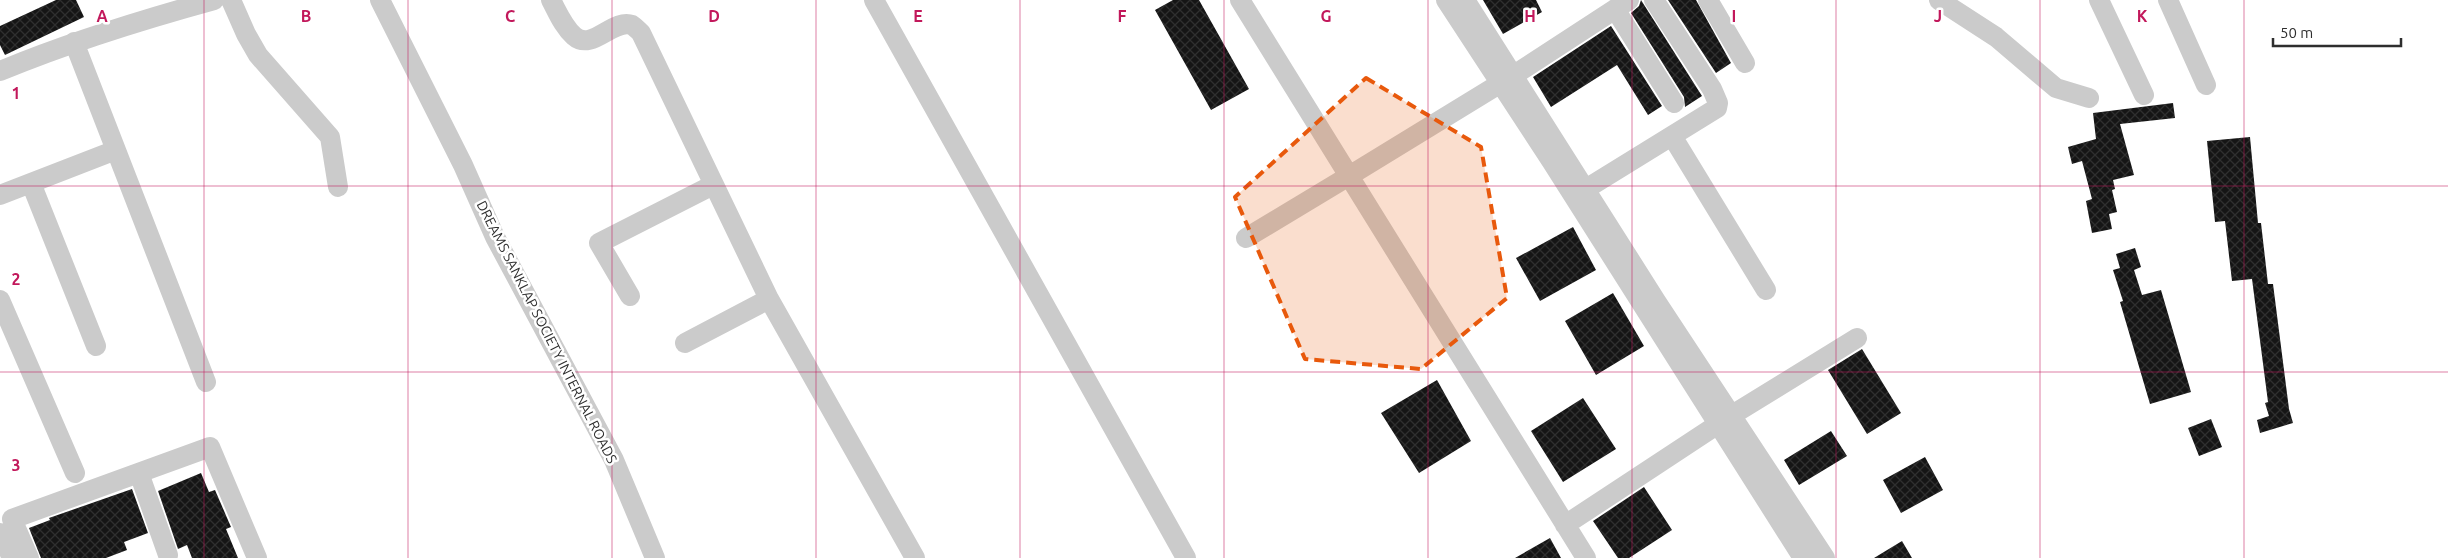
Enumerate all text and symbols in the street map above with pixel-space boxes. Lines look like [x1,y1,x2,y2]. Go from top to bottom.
text: A [96,7,108,25]
text: B [301,7,311,25]
text: C [505,7,515,25]
text: D [708,7,720,25]
text: E [913,7,923,25]
text: F [1118,7,1127,25]
text: G [1320,7,1332,25]
text: H [1524,7,1536,25]
text: I [1732,7,1736,25]
text: J [1934,7,1942,25]
text: K [2137,7,2148,25]
scale bar [2273,15,2400,47]
text: 50 m [2280,24,2313,41]
text: 1 [11,84,21,102]
street label: DREAMS SANKLAP SOCIETY INTERNAL ROADS [473,198,621,466]
text: 2 [11,270,21,288]
text: 3 [11,456,21,474]

